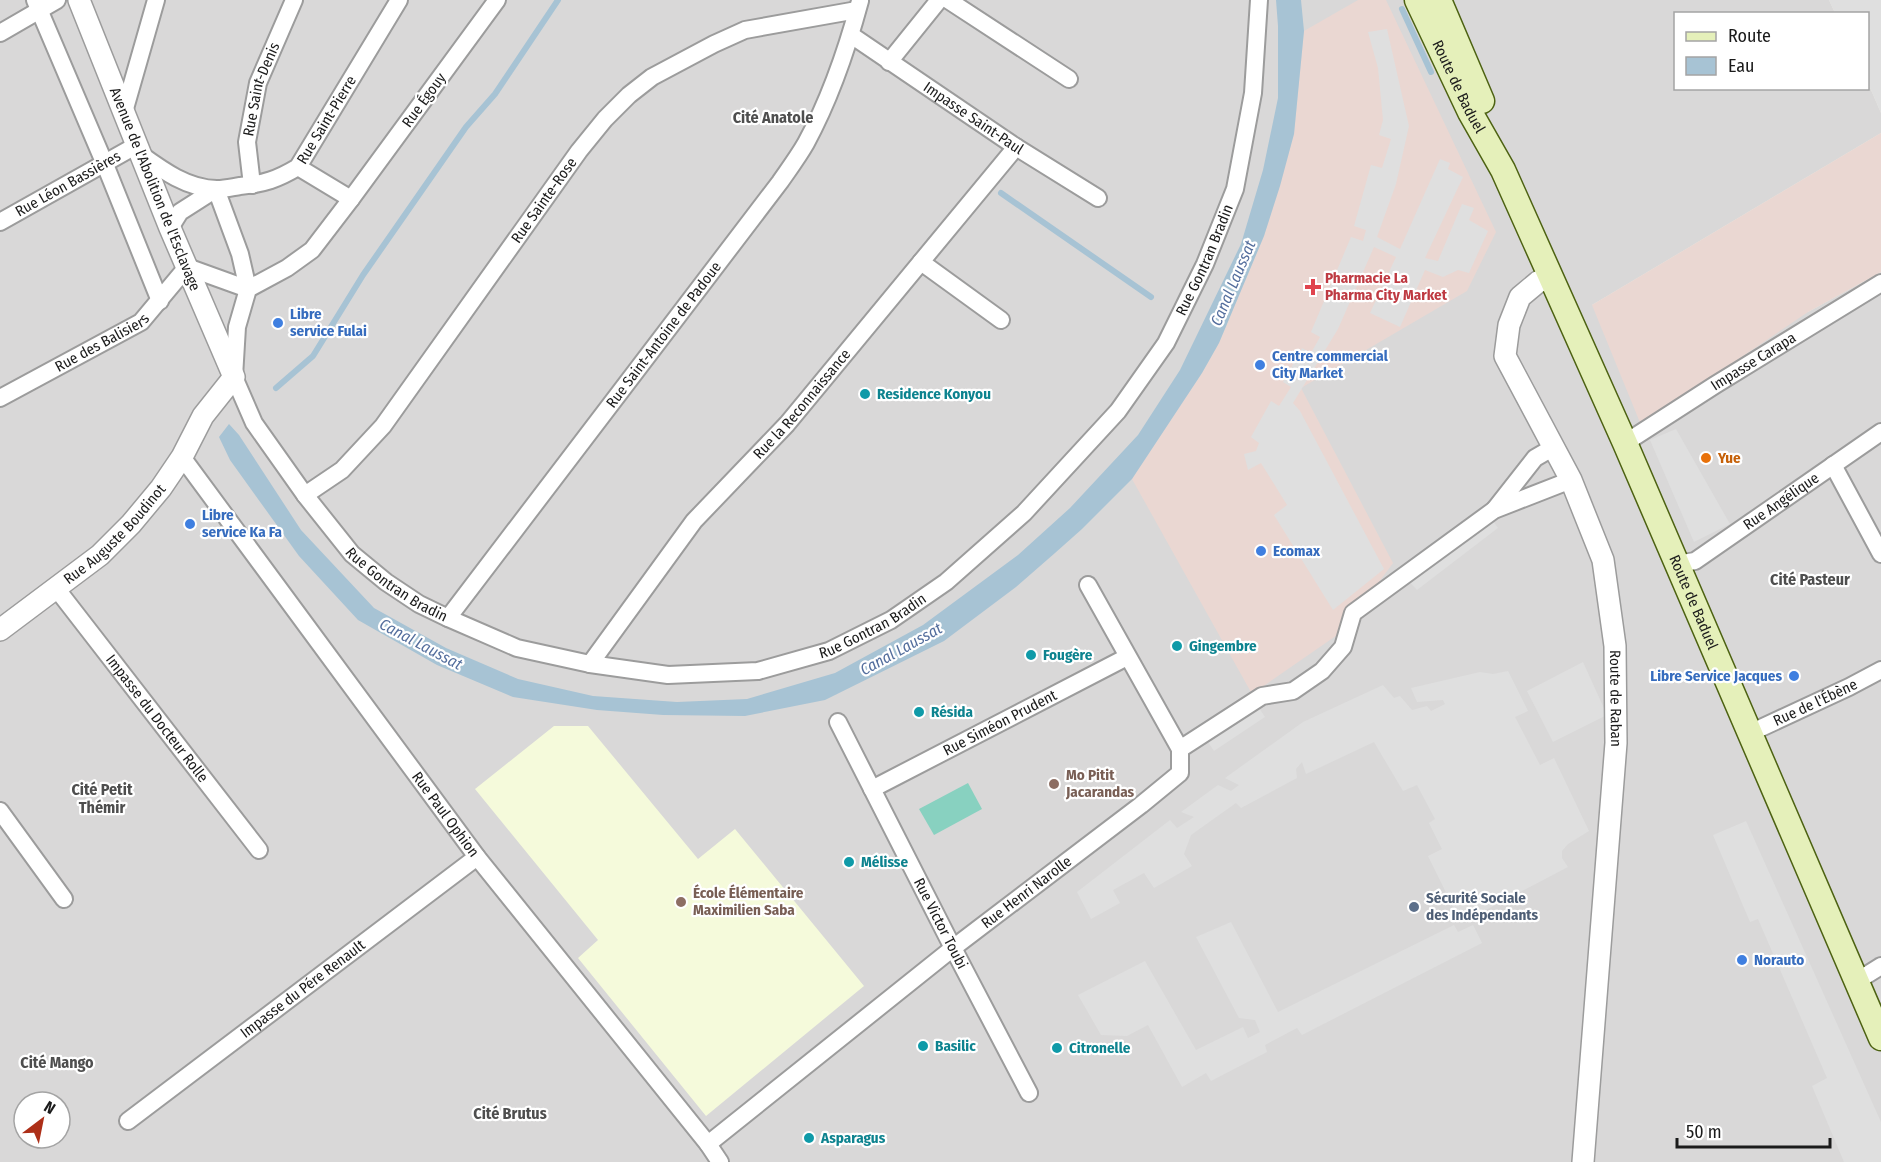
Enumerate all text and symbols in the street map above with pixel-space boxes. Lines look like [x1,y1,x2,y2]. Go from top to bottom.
legend [1674,12,1869,90]
text: Route [1728,25,1771,47]
street label: Route de Baduel [1428,37,1489,136]
street label: Rue Saint-Denis [239,40,284,138]
text: Eau [1728,55,1754,77]
street label: Rue Égouy [398,69,450,131]
street label: Rue Saint-Pierre [293,72,360,167]
street label: Impasse Saint-Paul [920,78,1027,158]
street label: Avenue de l'Abolition de l'Esclavage [106,85,204,293]
district label: Cité Anatole [733,108,813,127]
street label: Rue Léon Bassières [12,147,124,221]
street label: Rue Sainte-Rose [507,154,580,247]
street label: Rue Gontran Bradin [1172,202,1237,319]
water label: Canal Laussat [1207,237,1260,329]
street label: Rue Saint-Antoine de Padoue [602,258,725,411]
place label: Pharmacie La Pharma City Market [1325,269,1448,304]
marker: Pharmacie La Pharma City Market [1306,280,1320,294]
place label: Libre service Fulai [290,305,367,340]
street label: Rue des Balisiers [52,310,153,376]
marker: Libre service Fulai [271,316,285,330]
street label: Impasse Carapa [1707,329,1799,394]
street label: Rue la Reconnaissance [749,345,854,463]
place label: Centre commercial City Market [1272,347,1389,382]
marker: Centre commercial City Market [1253,358,1267,372]
place label: Residence Konyou [877,385,991,403]
marker: Residence Konyou [858,387,872,401]
place label: Yue [1717,449,1741,467]
marker: Yue [1699,451,1713,465]
street label: Rue Angélique [1740,469,1822,534]
street label: Rue Auguste Boudinot [60,480,169,588]
place label: Libre service Ka Fa [202,506,282,541]
marker: Libre service Ka Fa [183,517,197,531]
place label: Ecomax [1273,542,1321,560]
street label: Rue Gontran Bradin [341,544,451,625]
marker: Ecomax [1254,544,1268,558]
street label: Route de Baduel [1665,552,1722,652]
district label: Cité Pasteur [1770,570,1850,589]
street label: Rue Gontran Bradin [817,590,930,662]
water label: Canal Laussat [376,614,466,674]
water label: Canal Laussat [857,618,946,679]
place label: Gingembre [1189,637,1257,655]
marker: Gingembre [1170,639,1184,653]
place label: Fougère [1043,646,1093,664]
marker: Fougère [1024,648,1038,662]
street label: Route de Raban [1606,650,1625,747]
street label: Impasse du Docteur Rolle [102,651,212,786]
place label: Libre Service Jacques [1650,667,1782,685]
marker: Libre Service Jacques [1787,669,1801,683]
street label: Rue de l'Ébène [1770,675,1860,730]
street label: Rue Siméon Prudent [940,686,1060,760]
place label: Résida [931,703,973,721]
marker: Résida [912,705,926,719]
place label: Mo Pitit Jacarandas [1065,766,1135,801]
street label: Rue Paul Ophion [408,768,483,861]
marker: Mo Pitit Jacarandas [1047,777,1061,791]
district label: Cité Petit Thémir [71,780,133,817]
street label: Rue Henri Narolle [978,852,1075,932]
place label: Mélisse [861,853,908,871]
marker: Mélisse [842,855,856,869]
street label: Rue Victor Toubi [910,875,971,972]
place label: École Élémentaire Maximilien Saba [693,884,804,919]
place label: Sécurité Sociale des Indépendants [1426,889,1539,924]
marker: École Élémentaire Maximilien Saba [674,895,688,909]
marker: Sécurité Sociale des Indépendants [1407,900,1421,914]
street label: Impasse du Pére Renault [237,936,369,1042]
place label: Norauto [1754,951,1804,969]
marker: Norauto [1735,953,1749,967]
place label: Basilic [935,1037,976,1055]
marker: Basilic [916,1039,930,1053]
place label: Citronelle [1069,1039,1131,1057]
marker: Citronelle [1050,1041,1064,1055]
district label: Cité Mango [20,1053,94,1072]
north arrow [12,1090,72,1150]
text: N [41,1097,59,1118]
district label: Cité Brutus [473,1104,547,1123]
scale bar [1677,1111,1830,1149]
text: 50 m [1686,1121,1722,1143]
place label: Asparagus [820,1129,886,1147]
marker: Asparagus [802,1131,816,1145]

